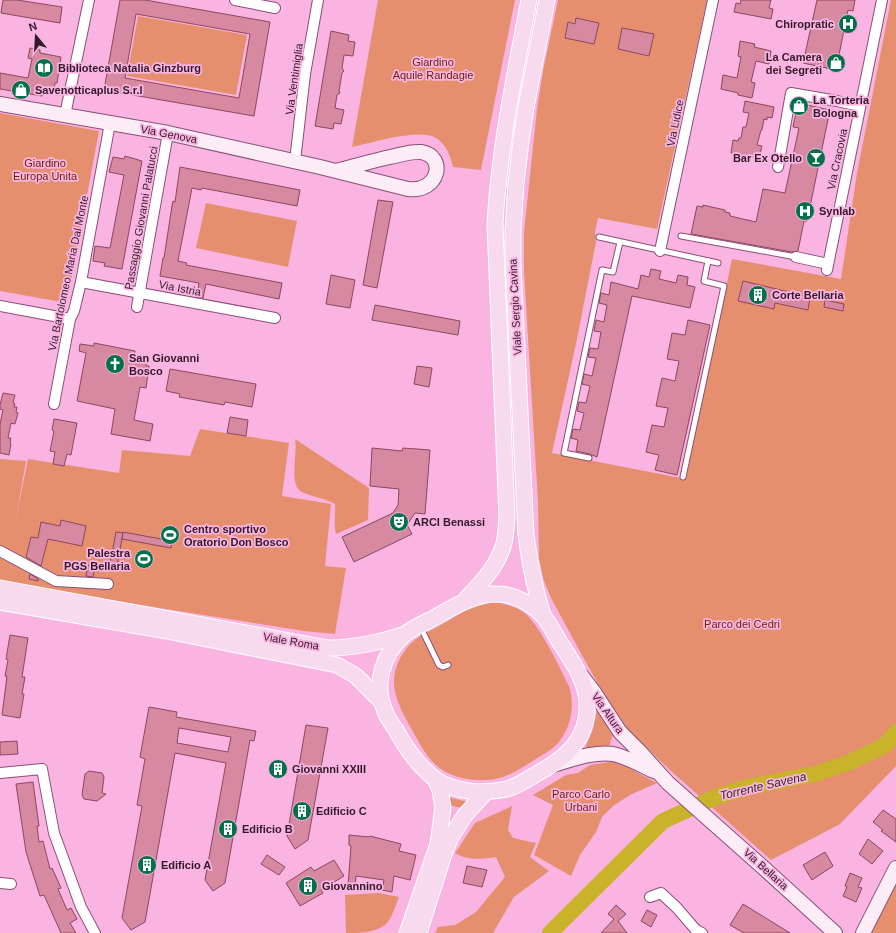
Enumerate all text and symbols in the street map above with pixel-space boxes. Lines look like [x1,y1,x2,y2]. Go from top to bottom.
hospital icon: Chiropratic [837,13,859,35]
north arrow [16,16,56,56]
place label: Chiropratic [775,18,834,30]
text: N [27,20,39,33]
street label: Via Ventimiglia [283,42,305,115]
place label: La Camera dei Segreti [766,51,823,76]
shop icon: La Camera dei Segreti [825,52,847,74]
park label: Giardino Aquile Randagie [393,56,473,81]
library icon: Biblioteca Natalia Ginzburg [33,57,55,79]
place label: Biblioteca Natalia Ginzburg [58,62,201,74]
shop icon: Savenotticaplus S.r.l [10,79,32,101]
place label: Savenotticaplus S.r.l [35,84,143,96]
place label: La Torteria Bologna [813,94,870,119]
shop icon: La Torteria Bologna [788,95,810,117]
street label: Via Lidice [664,99,686,147]
street label: Via Genova [140,123,199,146]
street label: Via Cracovia [825,126,850,191]
street label: Passaggio Giovanni Palatucci [122,145,160,291]
bar icon: Bar Ex Otello [805,147,827,169]
place label: Bar Ex Otello [733,152,802,164]
park label: Giardino Europa Unita [13,157,78,182]
street label: Via Bartolomeo Maria Dal Monte [46,194,90,352]
hospital icon: Synlab [794,200,816,222]
place label: Synlab [819,205,855,217]
street label: Viale Sergio Cavina [506,258,524,355]
street label: Via Istria [158,278,203,298]
building icon: Corte Bellaria [747,284,769,306]
place label: Corte Bellaria [772,289,844,301]
place label: San Giovanni Bosco [129,352,199,377]
church icon: San Giovanni Bosco [104,353,126,375]
theatre icon: ARCI Benassi [388,511,410,533]
place label: ARCI Benassi [413,516,485,528]
place label: Centro sportivo Oratorio Don Bosco [184,523,289,548]
sports icon: Centro sportivo Oratorio Don Bosco [159,524,181,546]
place label: Palestra PGS Bellaria [64,547,131,572]
sports icon: Palestra PGS Bellaria [133,548,155,570]
park label: Parco dei Cedri [704,618,780,630]
street label: Viale Roma [262,630,321,652]
street label: Via Altura [590,690,627,736]
building icon: Giovanni XXIII [267,758,289,780]
place label: Giovanni XXIII [292,763,366,775]
water label: Torrente Savena [718,769,808,803]
park label: Parco Carlo Urbani [552,788,610,813]
building icon: Edificio C [291,800,313,822]
place label: Edificio C [316,805,367,817]
building icon: Edificio B [217,818,239,840]
place label: Edificio B [242,823,293,835]
street label: Via Bellaria [741,846,791,893]
building icon: Edificio A [136,854,158,876]
place label: Edificio A [161,859,211,871]
building icon: Giovannino [297,875,319,897]
place label: Giovannino [322,880,383,892]

